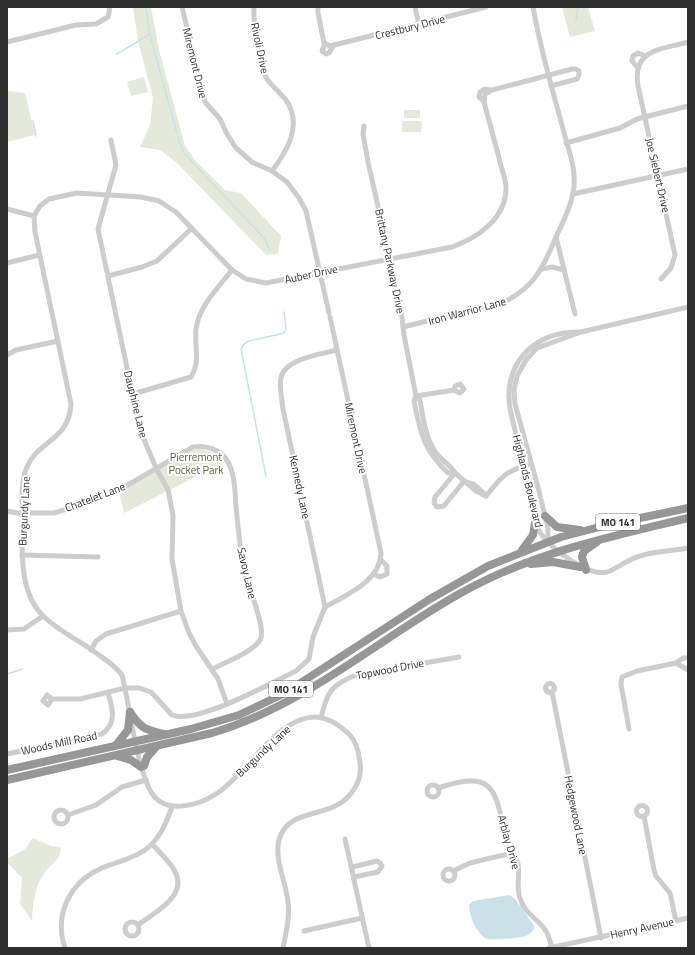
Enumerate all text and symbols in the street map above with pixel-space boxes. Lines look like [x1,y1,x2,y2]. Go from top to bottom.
street label: Crestbury Drive [373,10,447,43]
street label: Rivoli Drive [247,21,273,75]
street label: Miremont Drive [179,26,212,100]
street label: Joe Siebert Drive [642,136,674,214]
street label: Brittany Parkway Drive [371,207,409,315]
street label: Auber Drive [283,260,340,287]
street label: Iron Warrior Lane [426,293,508,329]
street label: Dauphine Lane [120,369,152,440]
street label: Miremont Drive [341,401,371,475]
street label: Highlands Boulevard [509,433,547,529]
park label: Pierremont Pocket Park [168,449,224,478]
street label: Kennedy Lane [285,454,315,521]
street label: Burgundy Lane [14,475,34,546]
street label: Chatelet Lane [63,478,128,516]
road number: MO 141 [596,514,640,530]
street label: Savoy Lane [233,546,261,601]
street label: Topwood Drive [355,655,426,683]
road number: MO 141 [269,681,313,697]
street label: Burgundy Lane [232,721,294,781]
street label: Woods Mill Road [19,727,99,759]
street label: Hedgewood Lane [560,774,592,856]
street label: Arblay Drive [494,813,525,872]
street label: Henry Avenue [609,913,676,943]

